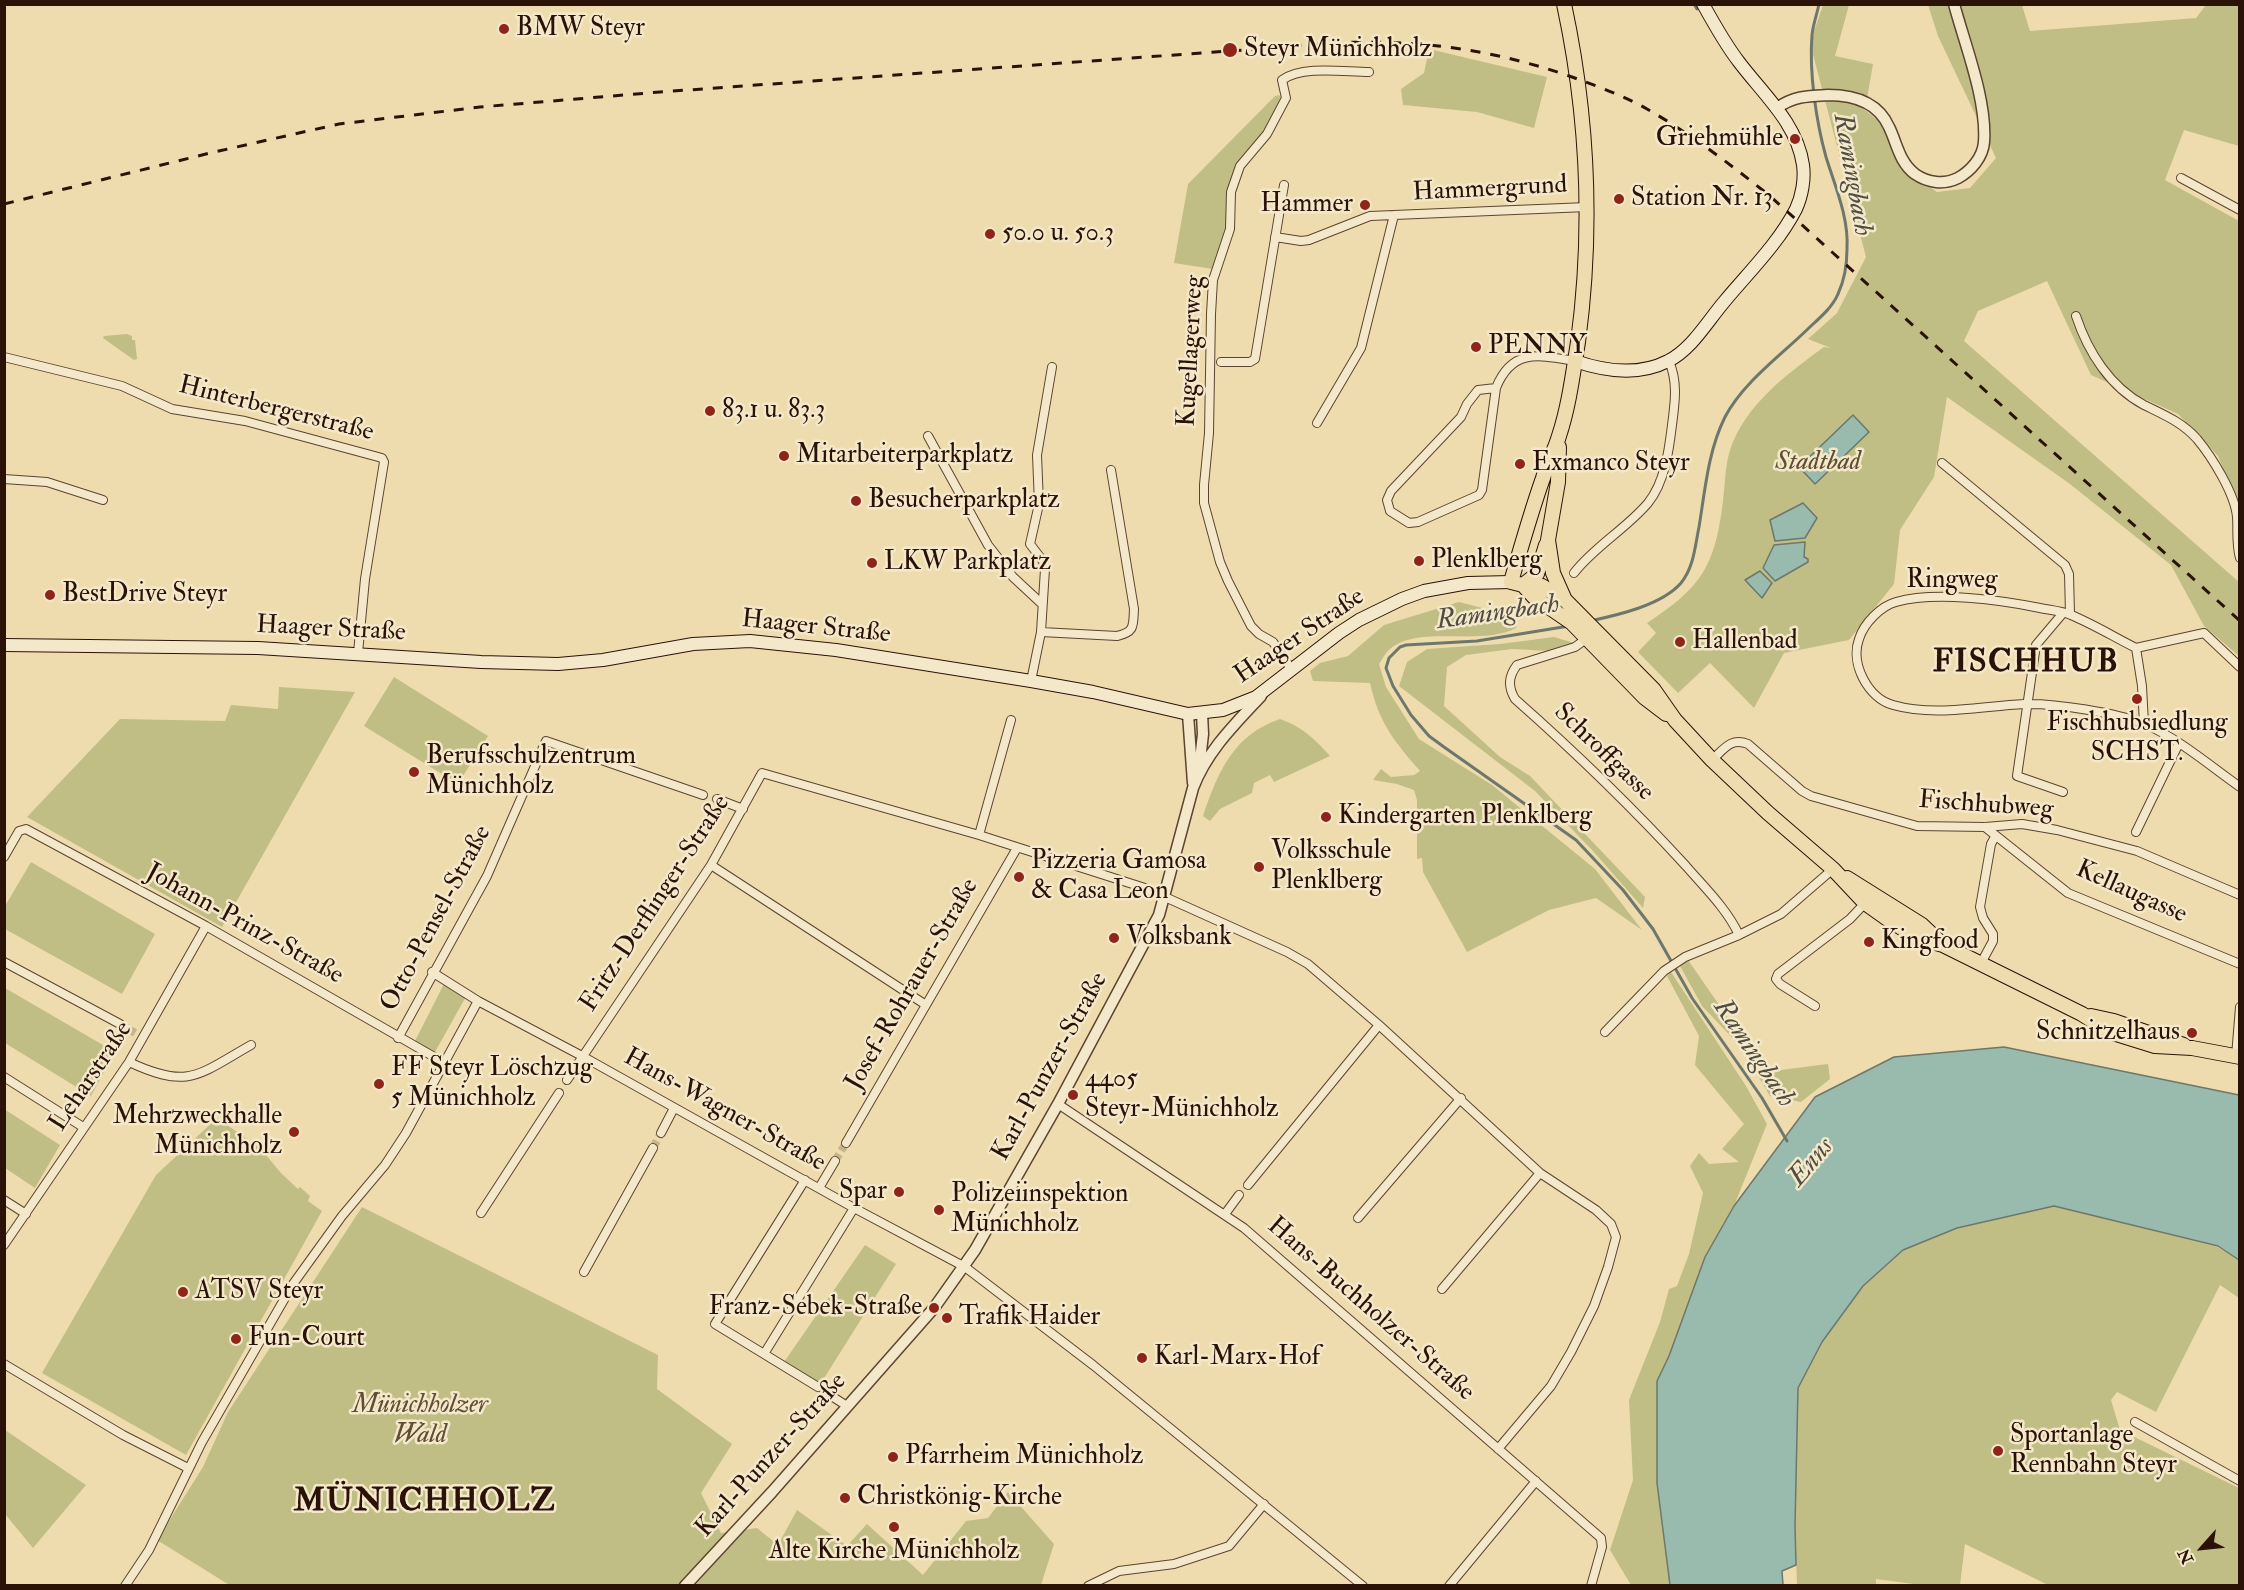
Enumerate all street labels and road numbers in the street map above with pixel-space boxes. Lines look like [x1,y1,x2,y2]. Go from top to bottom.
street label: Hammergrund [1412,170,1568,210]
street label: Kugellagerweg [1172,274,1212,428]
street label: Hinterbergerstraße [175,371,377,449]
street label: Ringweg [1906,565,1998,597]
street label: Haager Straße [1229,582,1371,692]
street label: Haager Straße [740,605,892,651]
street label: Haager Straße [255,611,407,649]
street label: Schroffgasse [1546,697,1660,809]
street label: Fischhubweg [1918,786,2054,826]
street label: Fritz-Derflinger-Straße [574,790,738,1018]
street label: Otto-Pensel-Straße [375,821,499,1017]
street label: Kellaugasse [2071,855,2191,931]
street label: Johann-Prinz-Straße [140,858,348,992]
street label: Josef-Rohrauer-Straße [840,873,986,1097]
street label: Karl-Punzer-Straße [986,967,1116,1167]
street label: Leharstraße [44,1016,140,1138]
street label: Hans-Wagner-Straße [618,1043,830,1179]
street label: Hans-Buchholzer-Straße [1260,1211,1480,1409]
street label: Karl-Punzer-Straße [690,1367,854,1545]

